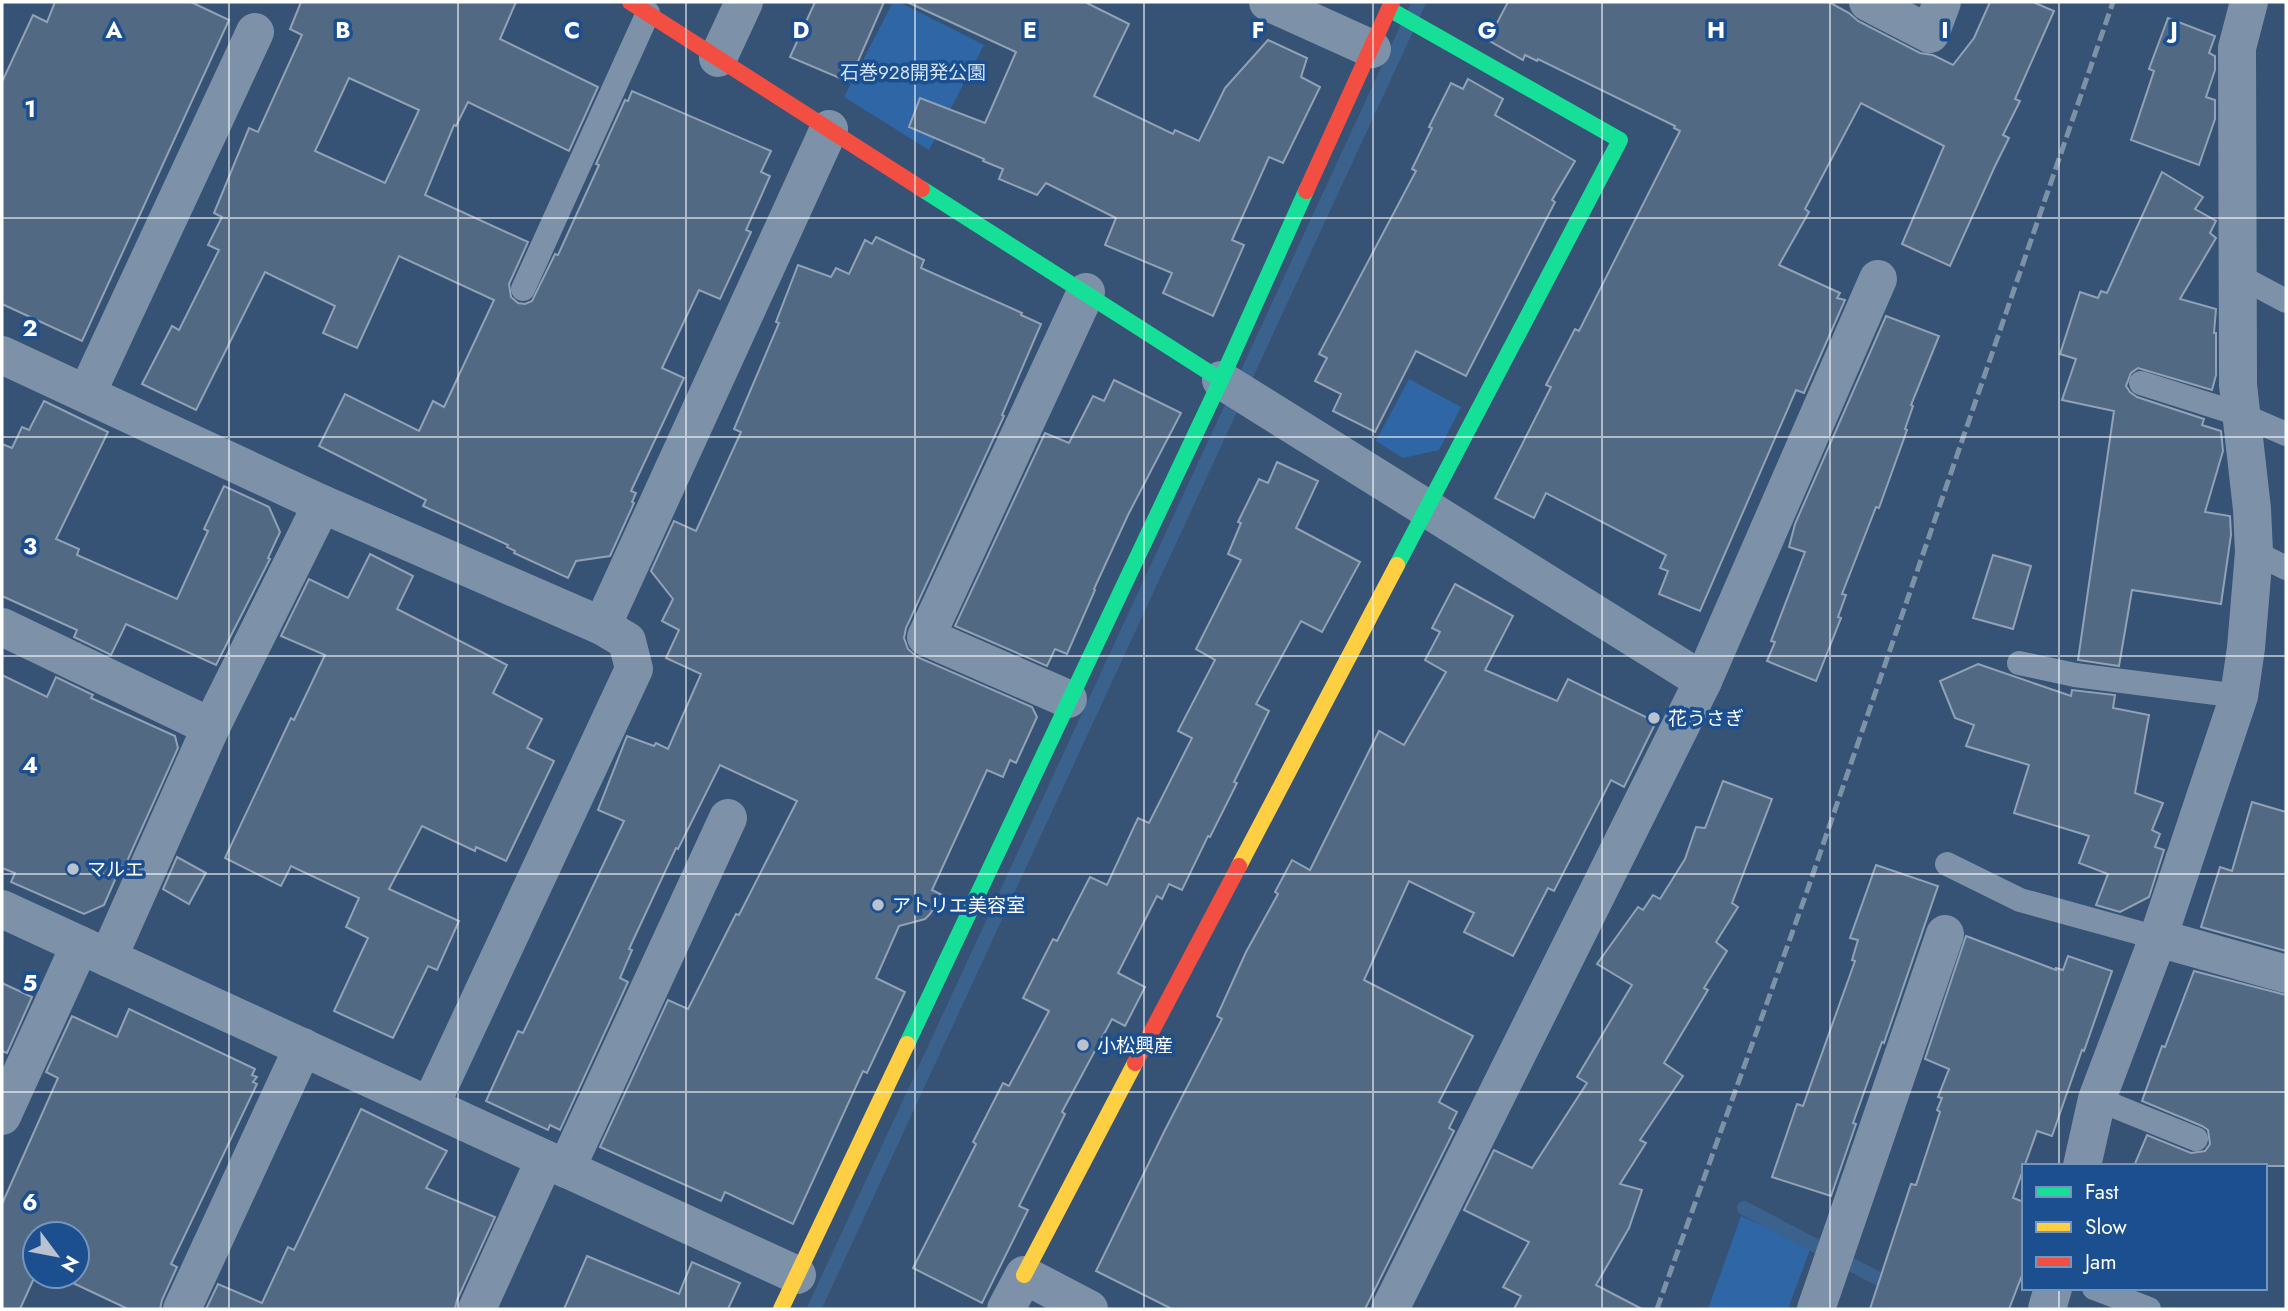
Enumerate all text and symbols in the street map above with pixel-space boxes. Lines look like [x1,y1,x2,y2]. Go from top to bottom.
text: A [105,13,123,47]
text: B [335,13,351,47]
text: C [564,13,580,47]
text: D [793,13,810,47]
text: E [1023,13,1037,47]
text: F [1252,13,1264,47]
text: G [1478,13,1496,47]
text: H [1707,13,1725,47]
text: I [1941,13,1949,47]
text: J [2166,13,2178,47]
park label: 石巻928開発公園 [840,59,986,86]
text: 1 [24,92,36,126]
text: 2 [22,311,38,345]
text: 3 [23,529,37,563]
place label: 花うさぎ [1668,705,1744,732]
marker: 花うさぎ [1646,710,1662,726]
text: 4 [22,748,38,782]
place label: マルエ [87,856,144,883]
marker: マルエ [65,861,81,877]
place label: アトリエ美容室 [892,892,1025,919]
marker: アトリエ美容室 [870,897,886,913]
text: 5 [23,966,37,1000]
place label: 小松興産 [1097,1032,1173,1059]
marker: 小松興産 [1075,1037,1091,1053]
legend [2022,1164,2267,1290]
text: Fast [2085,1177,2118,1207]
text: 6 [22,1185,38,1219]
text: Slow [2085,1212,2127,1242]
north arrow [21,1220,91,1290]
text: Jam [2082,1247,2117,1277]
text: N [55,1250,85,1277]

